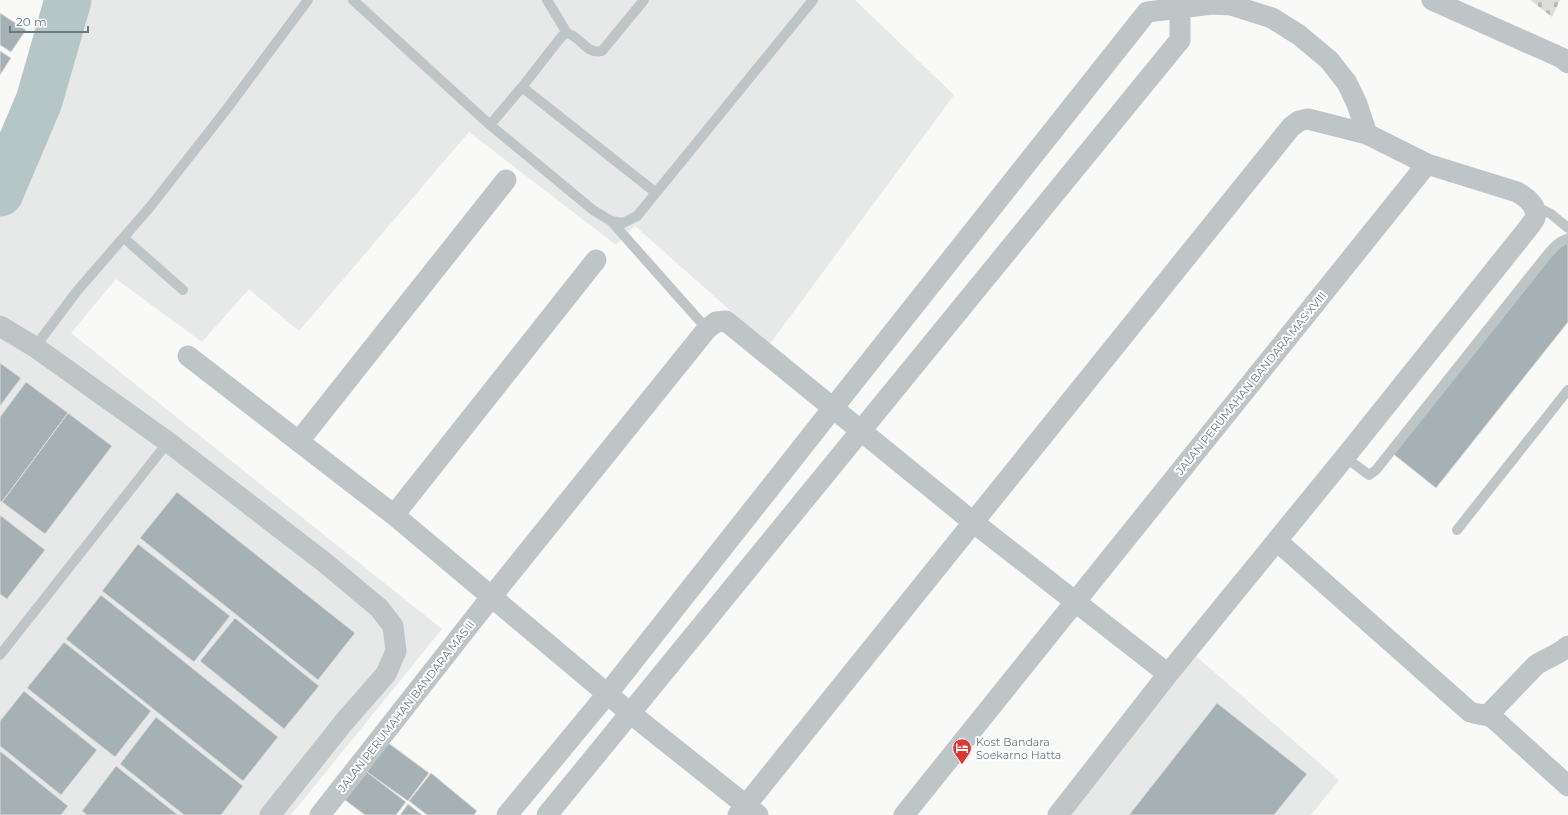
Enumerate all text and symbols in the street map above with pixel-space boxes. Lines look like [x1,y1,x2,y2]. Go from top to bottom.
scale bar [10,8,88,34]
text: 20 m [16,14,47,29]
street label: JALAN PERUMAHAN BANDARA MAS XVIII [1172,289,1329,478]
street label: JALAN PERUMAHAN BANDARA MAS II [334,618,477,795]
place label: Kost Bandara Soekarno Hatta [976,735,1061,762]
hotel icon: Kost Bandara Soekarno Hatta [951,737,973,765]

